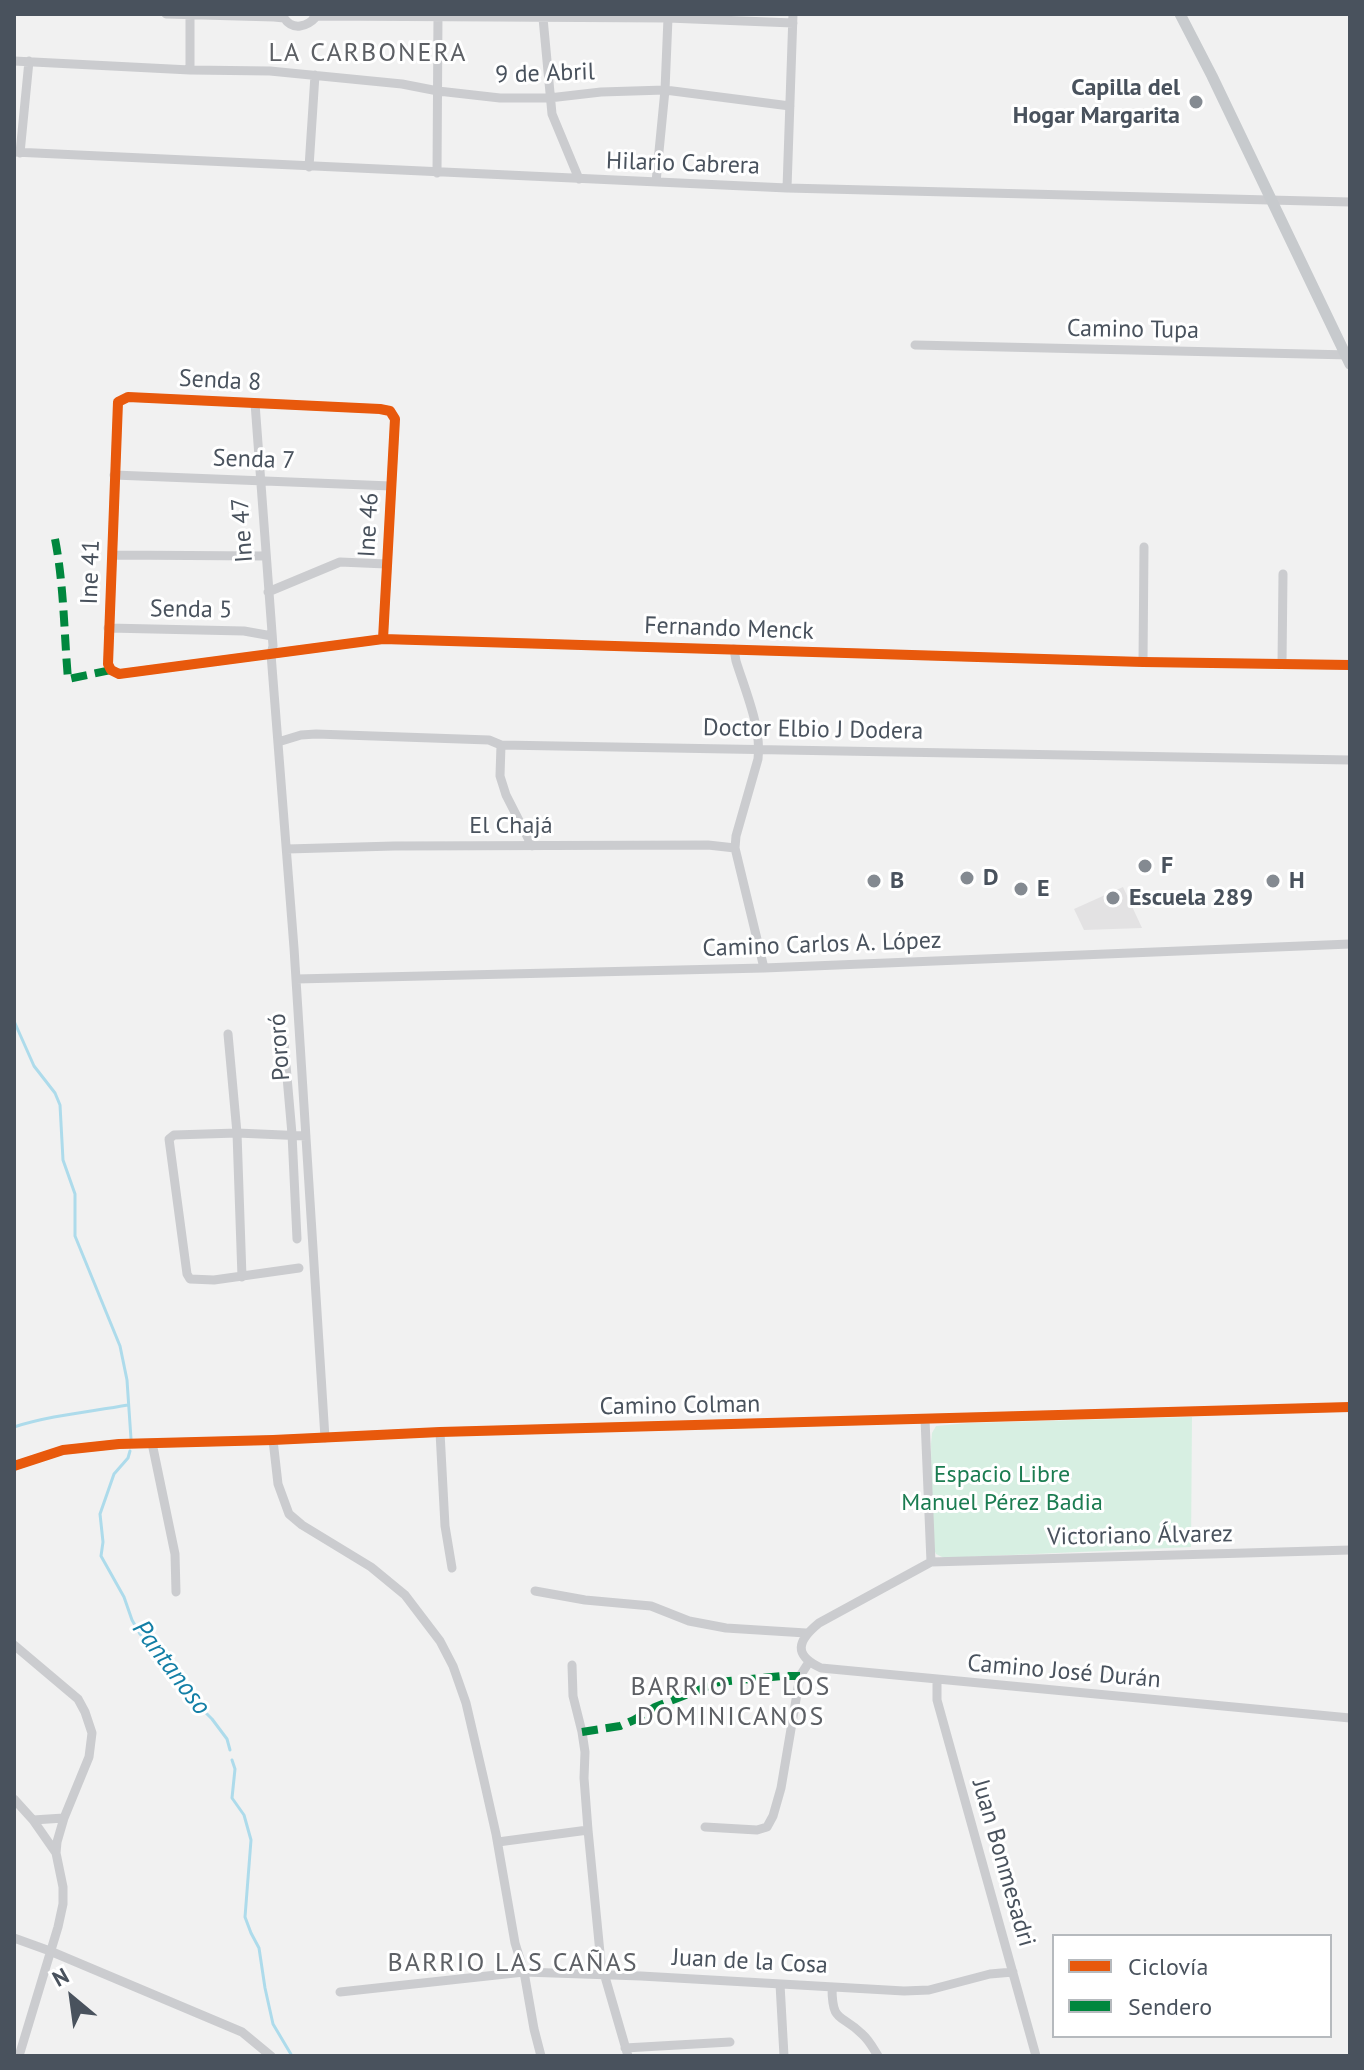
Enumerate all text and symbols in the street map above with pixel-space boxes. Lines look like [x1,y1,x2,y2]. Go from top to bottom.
district label: LA CARBONERA [269,38,467,70]
street label: 9 de Abril [495,58,595,90]
place label: Capilla del Hogar Margarita [1013,74,1180,130]
marker: Capilla del Hogar Margarita [1187,93,1205,111]
street label: Hilario Cabrera [606,147,760,181]
street label: Camino Tupa [1067,314,1199,346]
street label: Senda 8 [178,364,262,398]
street label: Senda 7 [212,444,296,476]
street label: Ine 46 [353,492,385,558]
street label: Ine 47 [226,497,260,563]
street label: Ine 41 [75,539,107,605]
street label: Senda 5 [150,595,232,625]
street label: Fernando Menck [644,612,814,646]
street label: Doctor Elbio J Dodera [703,714,923,746]
street label: El Chajá [469,812,553,840]
place label: F [1161,852,1173,880]
marker: F [1136,857,1154,875]
place label: D [983,864,999,892]
place label: B [890,867,904,895]
place label: H [1289,867,1305,895]
marker: D [958,869,976,887]
marker: B [865,872,883,890]
marker: H [1264,872,1282,890]
place label: E [1037,875,1050,903]
marker: E [1012,880,1030,898]
place label: Escuela 289 [1129,884,1253,912]
marker: Escuela 289 [1104,889,1122,907]
street label: Camino Carlos A. López [702,926,942,964]
street label: Pororó [263,1012,297,1082]
street label: Camino Colman [599,1390,761,1422]
park label: Espacio Libre Manuel Pérez Badia [901,1461,1103,1517]
street label: Victoriano Álvarez [1047,1520,1233,1552]
water label: Pantanoso [125,1614,217,1722]
street label: Camino José Durán [966,1649,1162,1695]
district label: BARRIO DE LOS DOMINICANOS [631,1672,831,1734]
street label: Juan Bonmesadri [965,1776,1041,1950]
legend [1052,1934,1332,2038]
street label: Juan de la Cosa [671,1944,829,1980]
district label: BARRIO LAS CAÑAS [387,1948,639,1980]
text: Ciclovía [1128,1951,1208,1982]
north arrow [32,1958,112,2038]
text: N [47,1961,73,1993]
text: Sendero [1128,1991,1212,2022]

